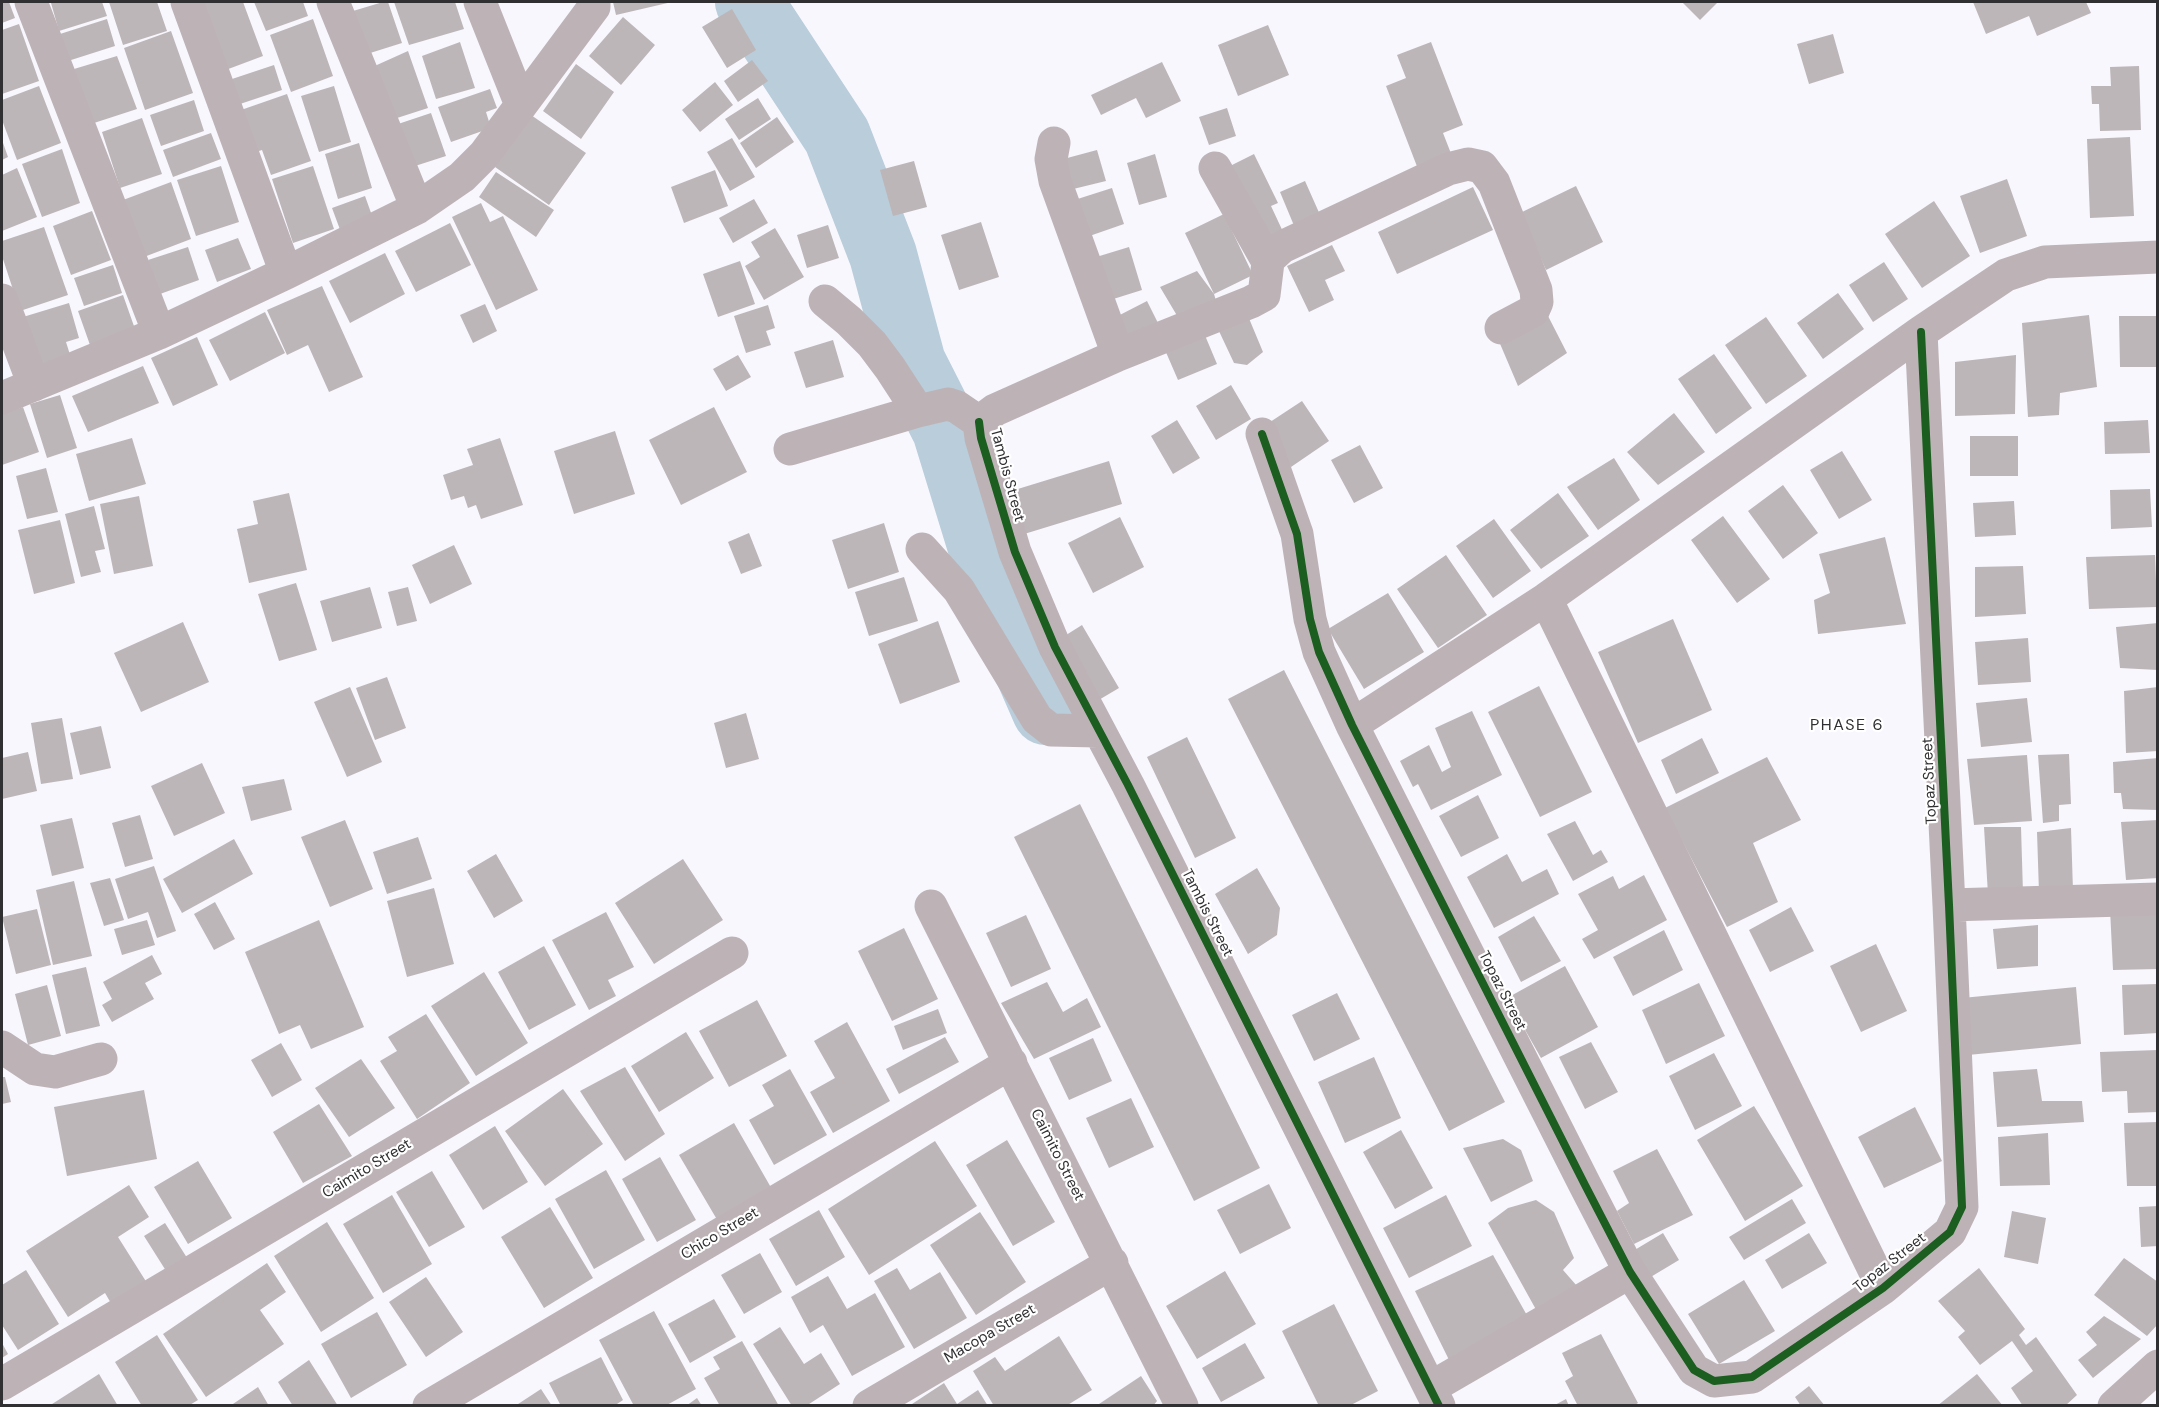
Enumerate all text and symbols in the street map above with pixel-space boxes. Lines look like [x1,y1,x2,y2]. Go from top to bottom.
street label: Tambis Street [986,426,1028,524]
district label: PHASE 6 [1810,716,1884,736]
street label: Topaz Street [1919,737,1941,825]
street label: Tambis Street [1177,866,1237,960]
street label: Topaz Street [1474,948,1530,1034]
street label: Caimito Street [1026,1106,1088,1204]
street label: Caimito Street [319,1135,415,1203]
street label: Chico Street [678,1204,762,1264]
street label: Topaz Street [1850,1229,1930,1297]
street label: Macopa Street [941,1301,1039,1367]

